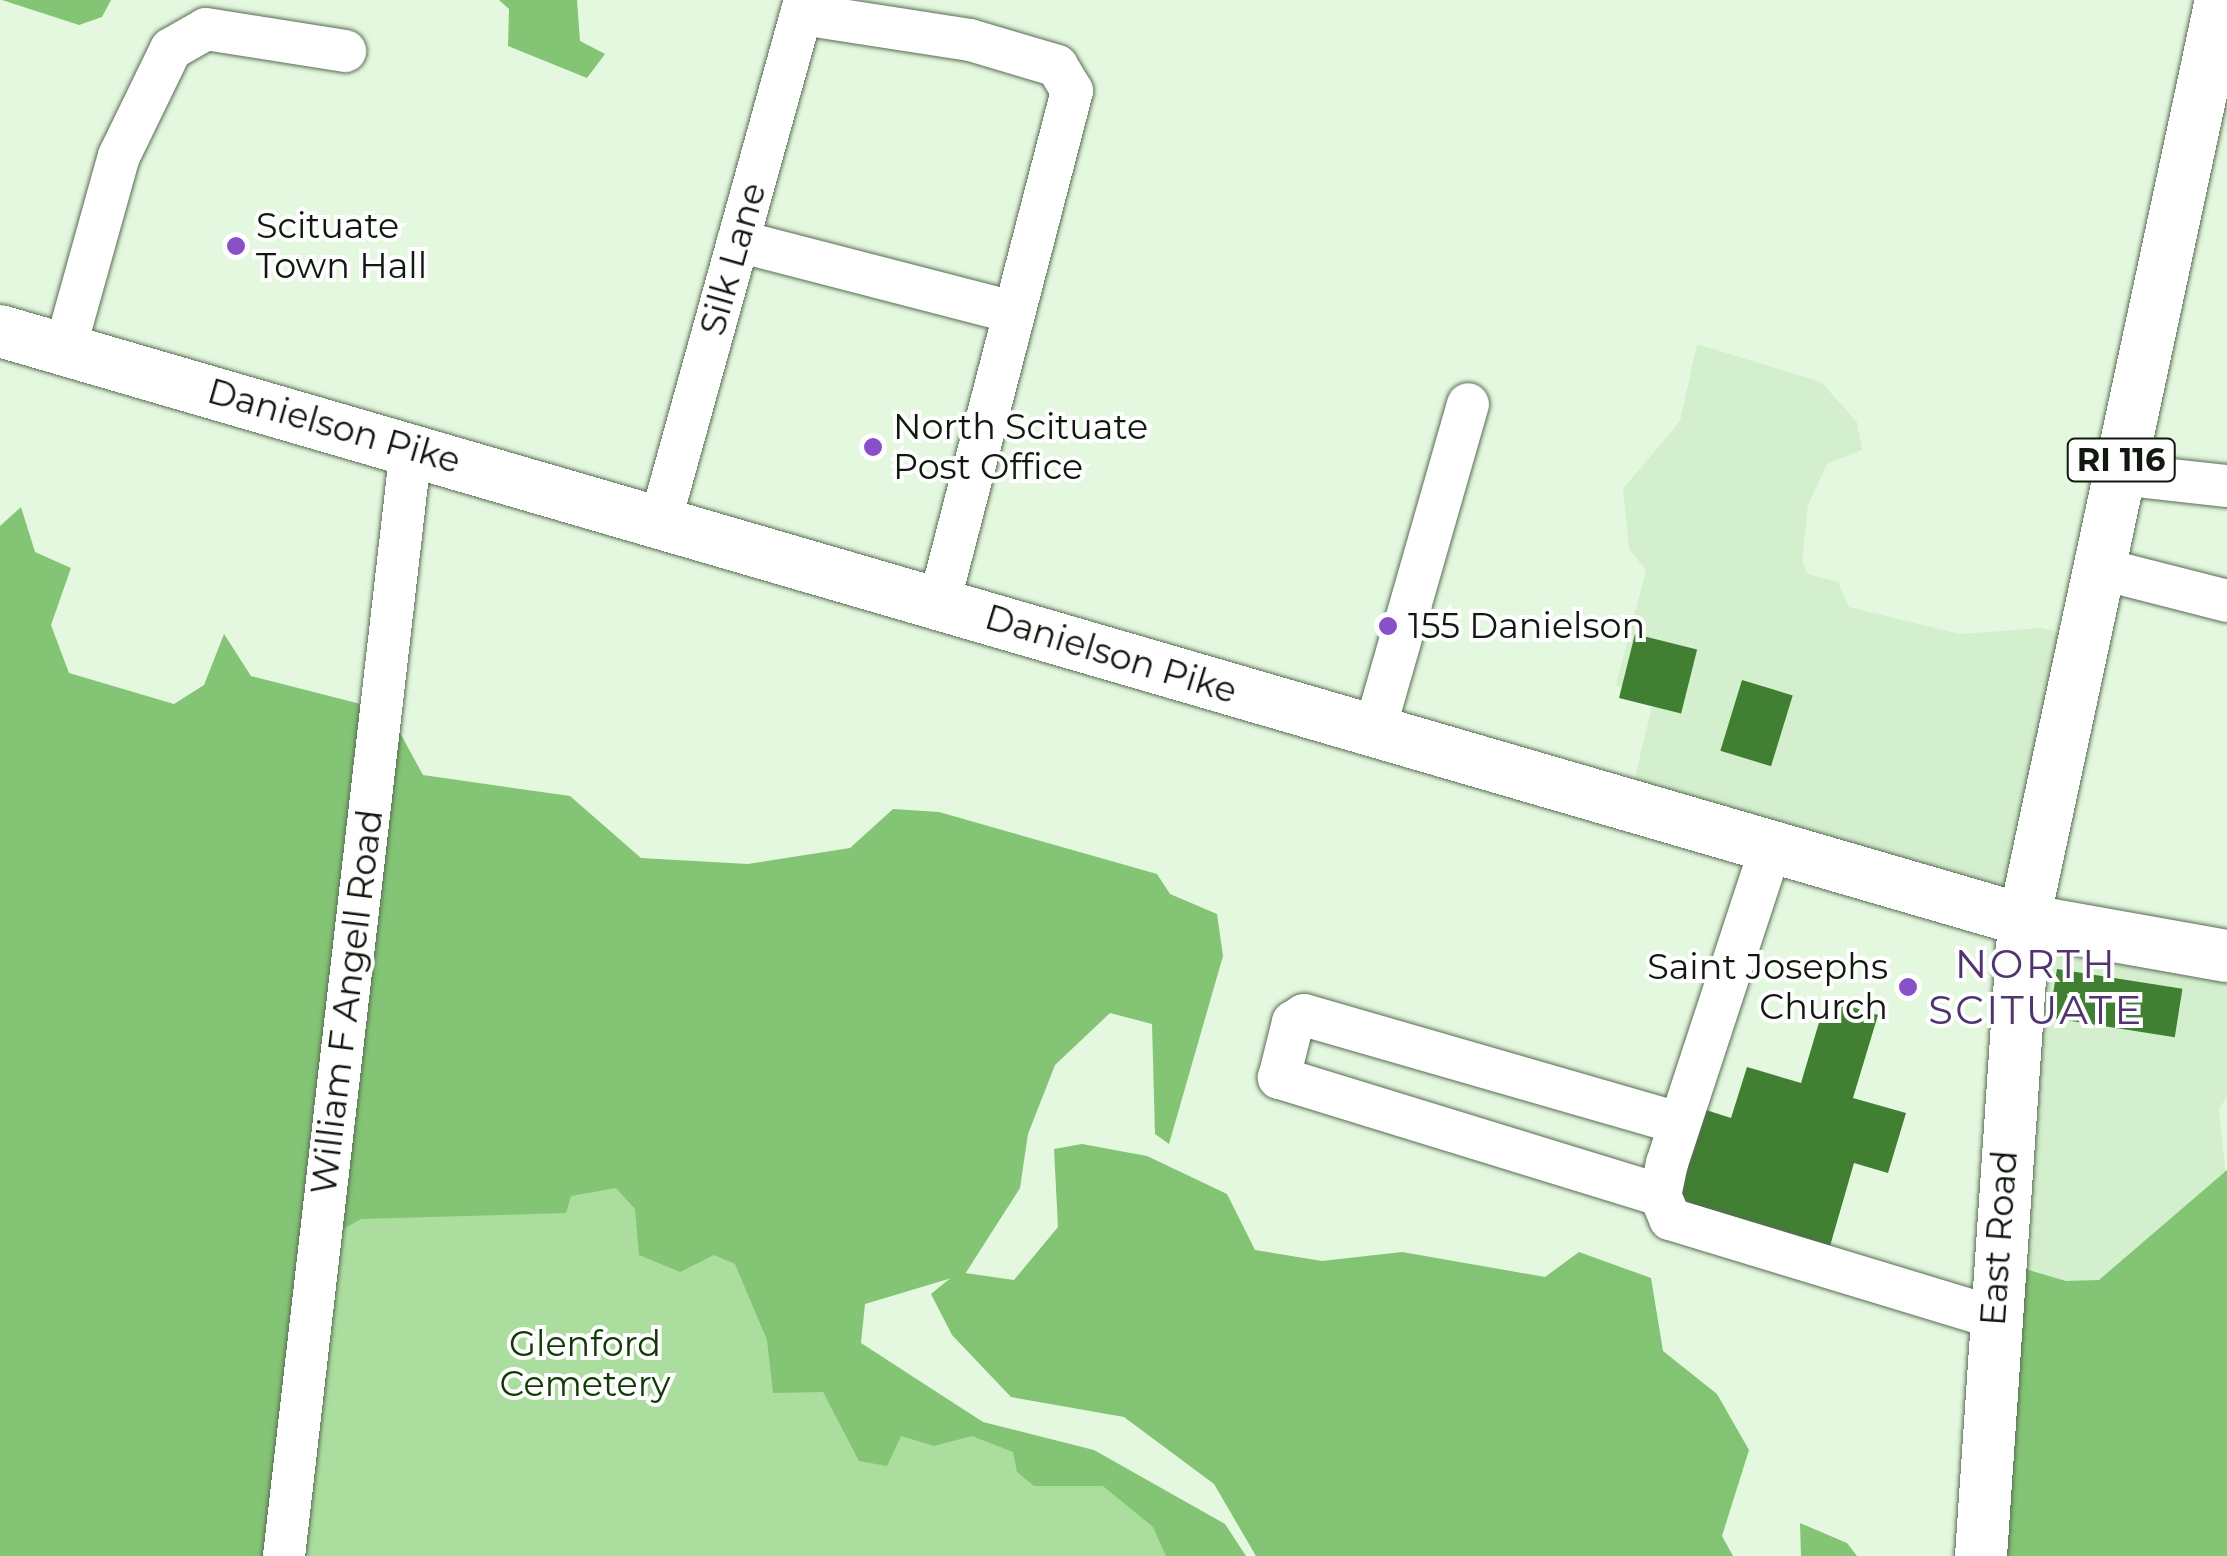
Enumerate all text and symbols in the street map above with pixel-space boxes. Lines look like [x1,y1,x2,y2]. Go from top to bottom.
street label: Silk Lane [691,178,775,340]
place label: Scituate Town Hall [256,205,427,287]
marker: Scituate Town Hall [225,235,247,257]
street label: Danielson Pike [203,370,465,482]
place label: North Scituate Post Office [893,406,1148,488]
road number: RI 116 [2066,433,2176,487]
marker: North Scituate Post Office [862,436,884,458]
street label: Danielson Pike [980,596,1242,712]
place label: 155 Danielson [1408,605,1645,647]
marker: 155 Danielson [1377,615,1399,637]
street label: William F Angell Road [303,807,391,1197]
district label: NORTH SCITUATE [1928,940,2144,1034]
place label: Saint Josephs Church [1647,946,1888,1028]
marker: Saint Josephs Church [1897,976,1919,998]
street label: East Road [1972,1149,2026,1327]
park label: Glenford Cemetery [500,1323,670,1405]

